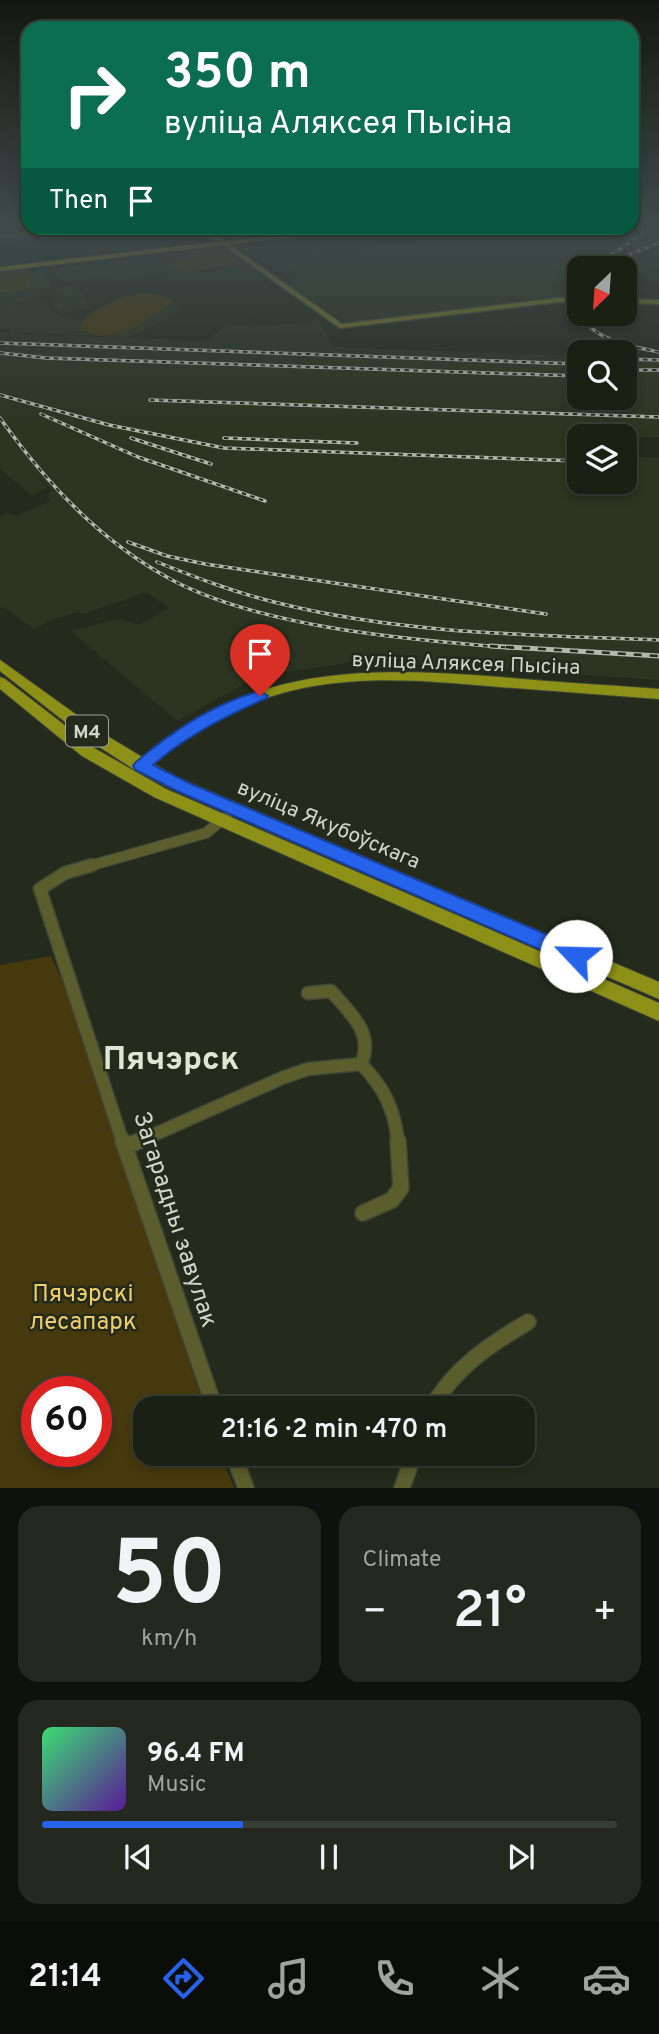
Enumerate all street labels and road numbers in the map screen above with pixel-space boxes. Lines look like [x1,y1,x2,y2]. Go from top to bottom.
street label: вуліца Аляксея Пысіна [351,647,581,682]
road number: М4 [66,716,108,746]
street label: вуліца Якубоўскага [233,775,424,876]
street label: Загарадны завулак [125,1108,223,1331]

